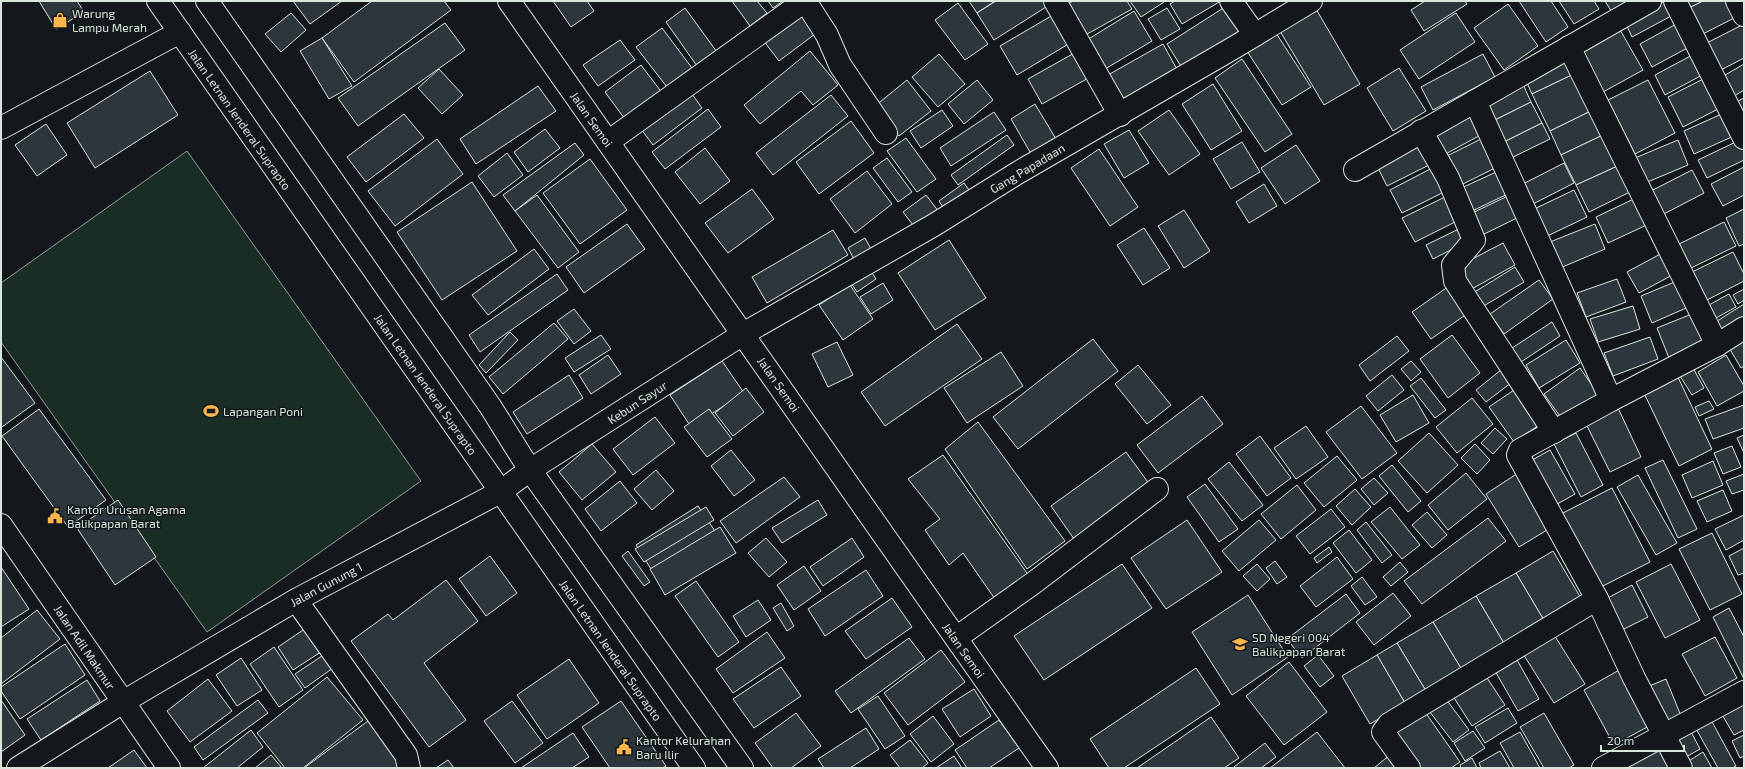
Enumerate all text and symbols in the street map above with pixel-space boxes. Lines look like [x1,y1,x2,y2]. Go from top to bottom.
place label: Warung Lampu Merah [72,6,147,34]
shop icon: Warung Lampu Merah [51,11,69,29]
street label: Jalan Letnan Jenderal Suprapto [186,46,294,192]
street label: Jalan Semoi [568,89,616,149]
street label: Gang Papadaan [987,140,1067,196]
street label: Jalan Letnan Jenderal Suprapto [372,311,480,457]
street label: Jalan Semoi [755,354,803,414]
street label: Kebun Sayur [605,378,669,426]
sports icon: Lapangan Poni [202,402,220,420]
place label: Lapangan Poni [223,404,303,418]
place label: Kantor Urusan Agama Balikpapan Barat [67,502,186,530]
public building icon: Kantor Urusan Agama Balikpapan Barat [46,507,64,525]
street label: Jalan Gunung 1 [287,559,365,609]
street label: Jalan Letnan Jenderal Suprapto [557,577,665,723]
street label: Jalan Adil Makmur [52,602,119,692]
street label: Jalan Semoi [940,620,988,680]
place label: SD Negeri 004 Balikpapan Barat [1252,630,1346,658]
school or university icon: SD Negeri 004 Balikpapan Barat [1231,635,1249,653]
scale bar [1601,727,1684,753]
place label: Kantor Kelurahan Baru Ilir [636,733,731,761]
text: 20 m [1607,733,1634,747]
public building icon: Kantor Kelurahan Baru Ilir [615,738,633,756]

